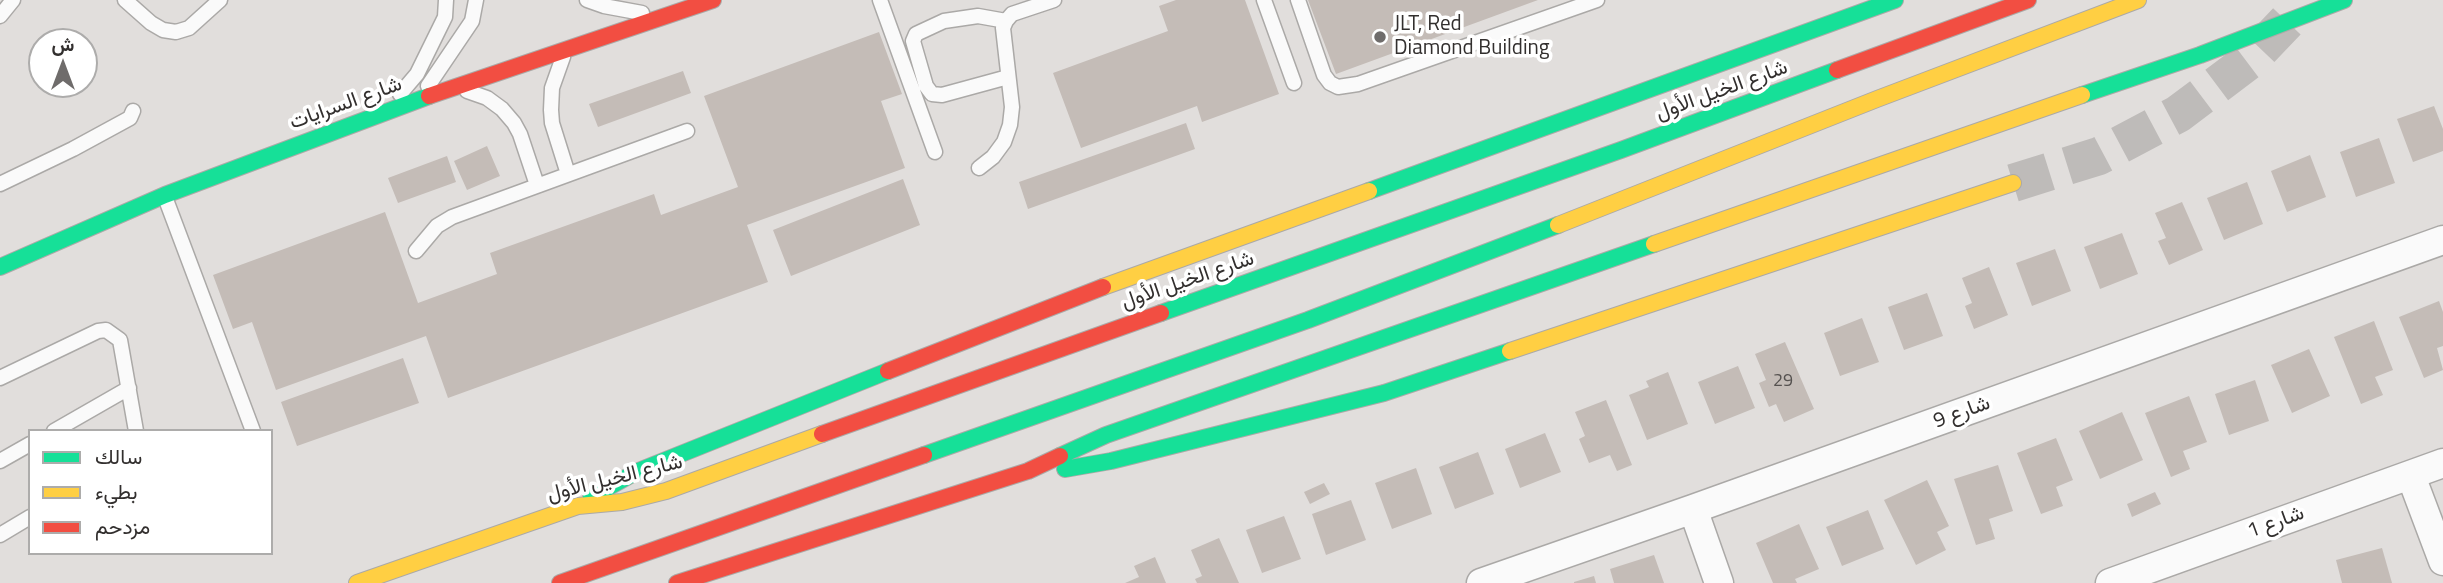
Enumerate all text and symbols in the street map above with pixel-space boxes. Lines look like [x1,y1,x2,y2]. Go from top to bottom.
place label: JLT, Red Diamond Building [1394,12,1550,62]
north arrow [28,28,98,98]
text: ش [52,29,74,58]
marker: JLT, Red Diamond Building [1372,29,1388,45]
street label: شارع الخيل الأول [1653,55,1791,127]
street label: شارع السرايات [287,72,405,136]
street label: شارع الخيل الأول [1118,247,1258,315]
house number: 29 [1773,371,1793,393]
street label: شارع 9 [1930,391,1994,435]
legend [28,429,273,555]
text: سالك [95,440,142,472]
street label: شارع الخيل الأول [545,450,685,508]
text: بطيء [95,475,138,507]
street label: شارع 1 [2244,501,2308,545]
text: مزدحم [95,510,150,542]

